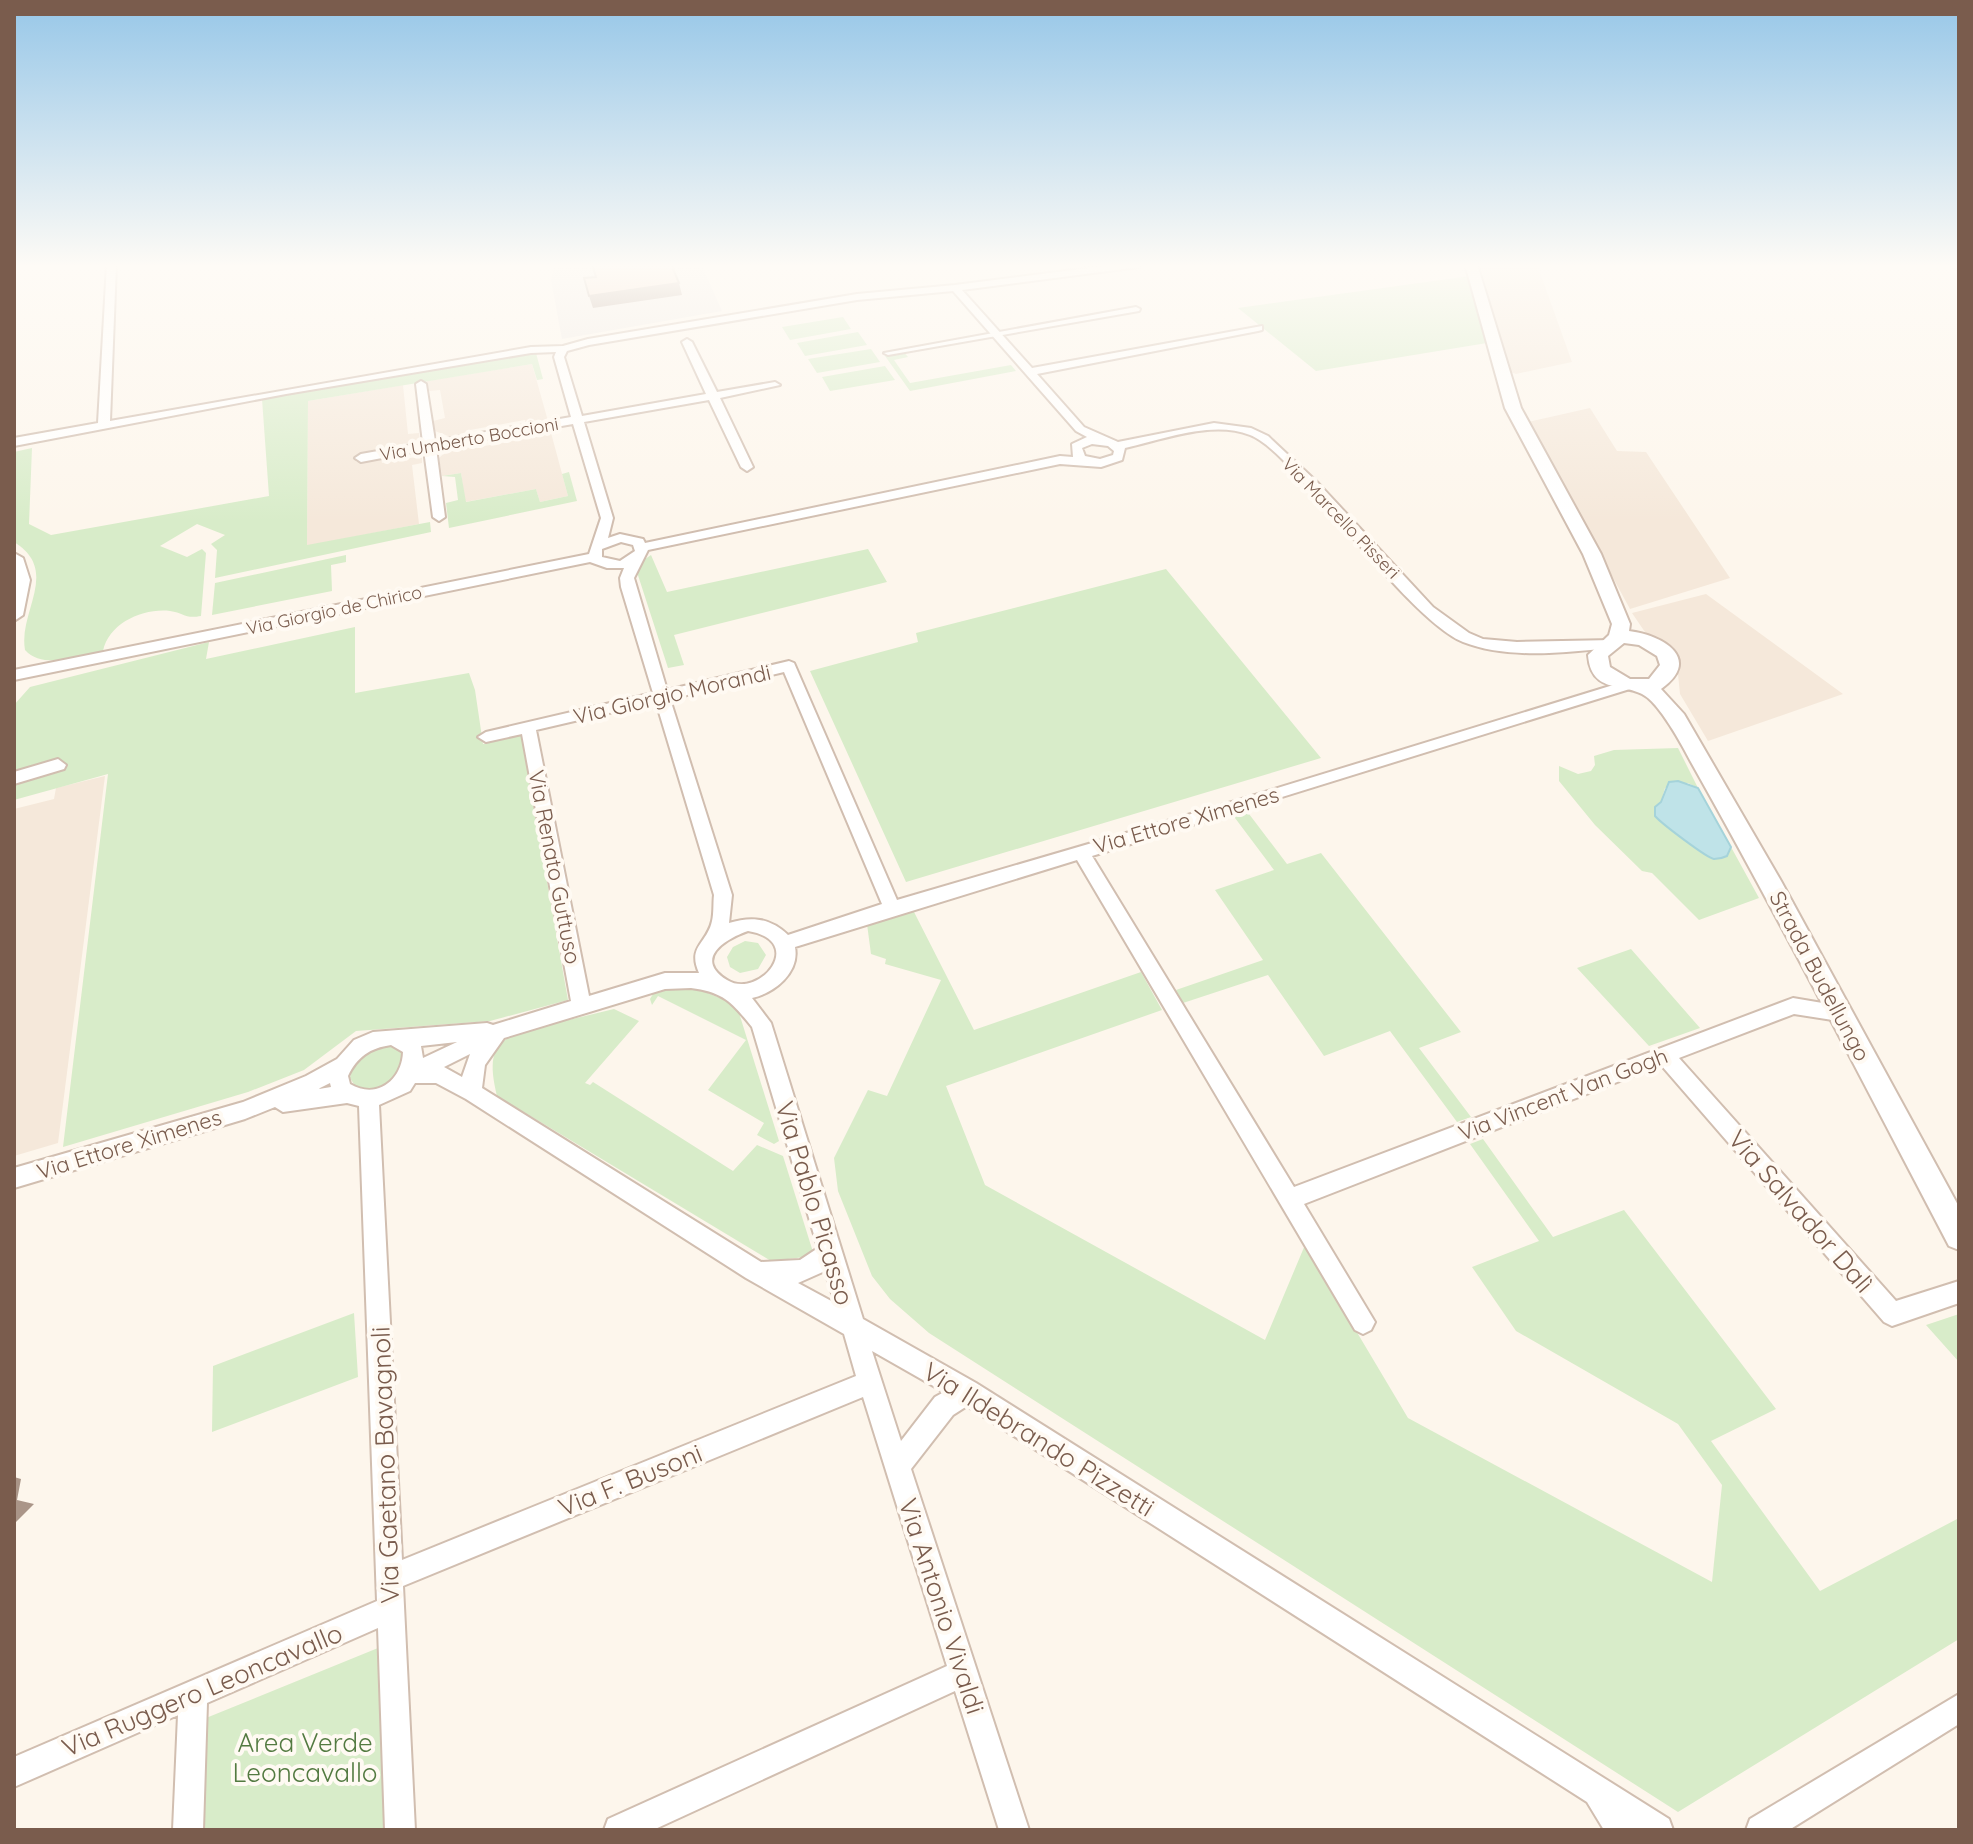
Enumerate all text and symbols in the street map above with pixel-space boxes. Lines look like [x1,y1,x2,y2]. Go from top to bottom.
street label: Via Umberto Boccioni [378,412,560,466]
street label: Via Marcello Pisseri [1277,453,1405,583]
street label: Via Giorgio de Chirico [244,580,424,640]
street label: Via Giorgio Morandi [571,658,773,730]
street label: Via Renato Guttuso [522,768,588,966]
street label: Via Ettore Ximenes [1090,780,1282,860]
street label: Strada Budellungo [1763,886,1877,1066]
street label: Via Vincent Van Gogh [1454,1041,1672,1147]
street label: Via Pablo Picasso [768,1097,862,1309]
street label: Via Ettore Ximenes [33,1103,225,1185]
street label: Via Salvador Dalì [1721,1123,1881,1299]
street label: Via Gaetano Bavagnoli [364,1326,406,1604]
street label: Via Ildebrando Pizzetti [917,1354,1161,1524]
street label: Via F. Busoni [553,1436,707,1524]
street label: Via Antonio Vivaldi [892,1494,992,1718]
street label: Via Ruggero Leoncavallo [57,1616,347,1764]
park label: Area Verde Leoncavallo [232,1726,378,1789]

